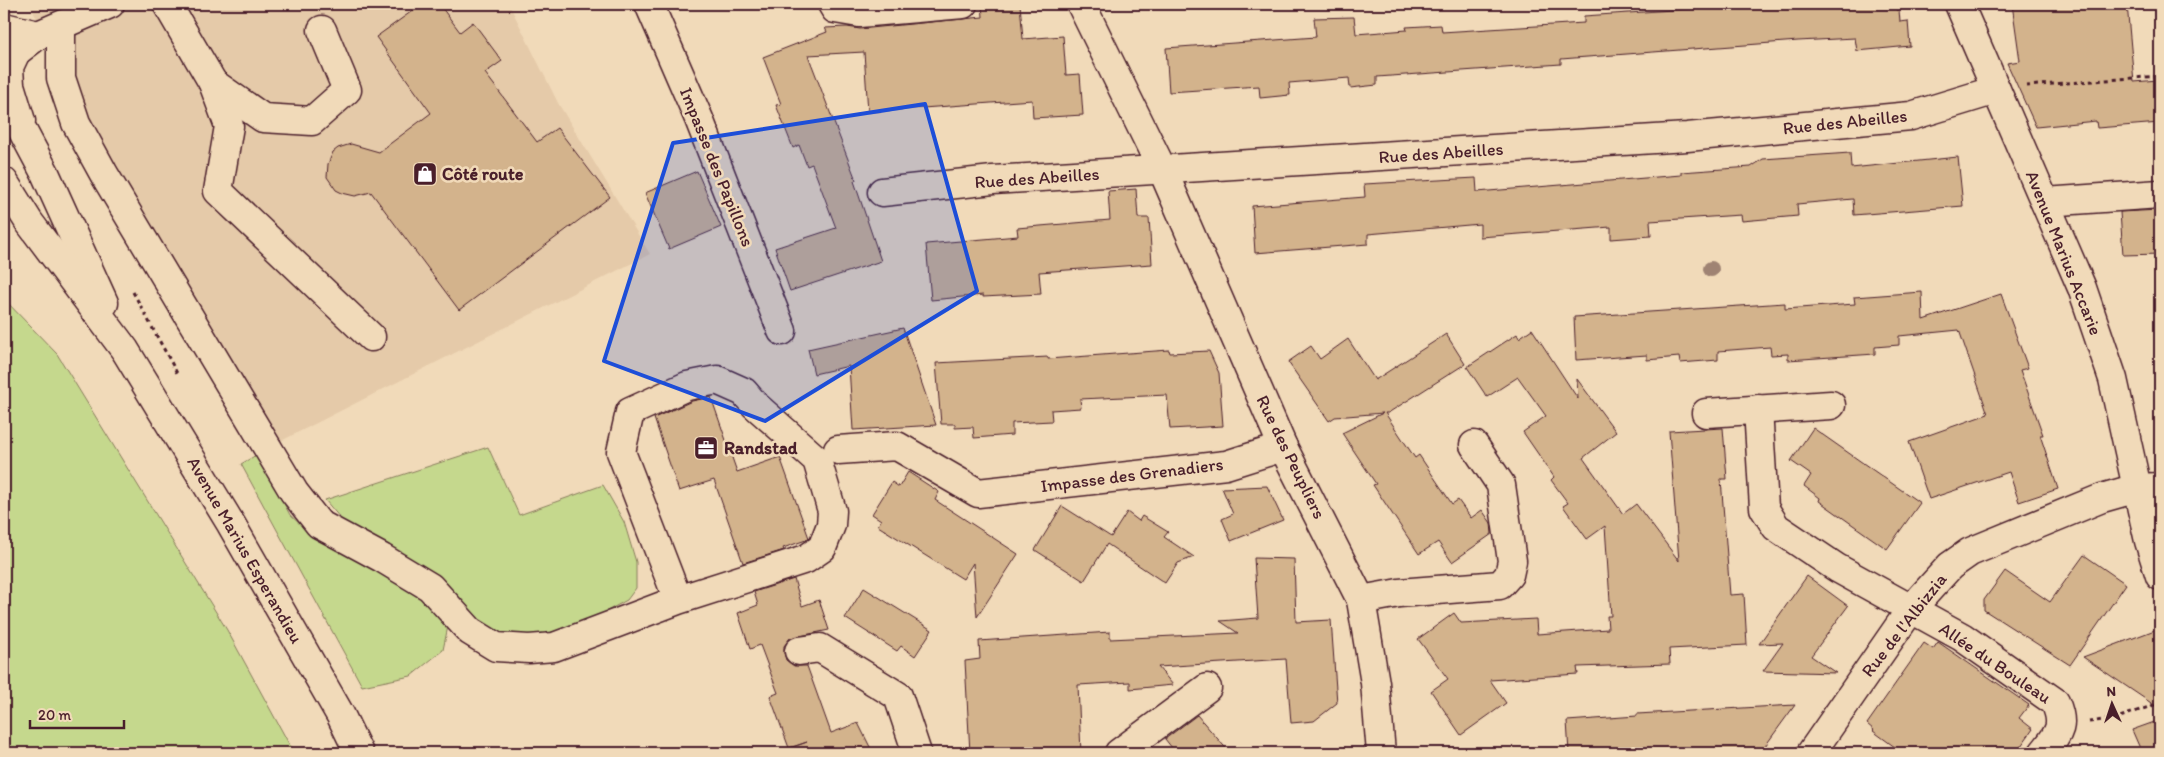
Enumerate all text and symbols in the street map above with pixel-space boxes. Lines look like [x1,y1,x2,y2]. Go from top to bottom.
street label: Impasse des Papillons [675,84,759,250]
street label: Rue des Abeilles [1782,105,1908,139]
street label: Rue des Abeilles [1378,138,1504,168]
shop icon: Côté route [412,161,438,187]
place label: Côté route [442,163,524,185]
street label: Rue des Abeilles [974,163,1100,193]
street label: Avenue Marius Accarie [2021,167,2107,339]
street label: Rue des Peupliers [1252,392,1330,522]
office icon: Randstad [693,435,719,461]
place label: Randstad [724,437,798,459]
street label: Avenue Marius Esperandieu [182,453,308,647]
street label: Impasse des Grenadiers [1039,453,1225,497]
street label: Rue de l'Albizzia [1857,568,1952,681]
street label: Allée du Bouleau [1935,617,2055,709]
north arrow [2086,680,2136,730]
text: N [2106,683,2117,700]
scale bar [30,697,124,729]
text: 20 m [38,706,72,724]

